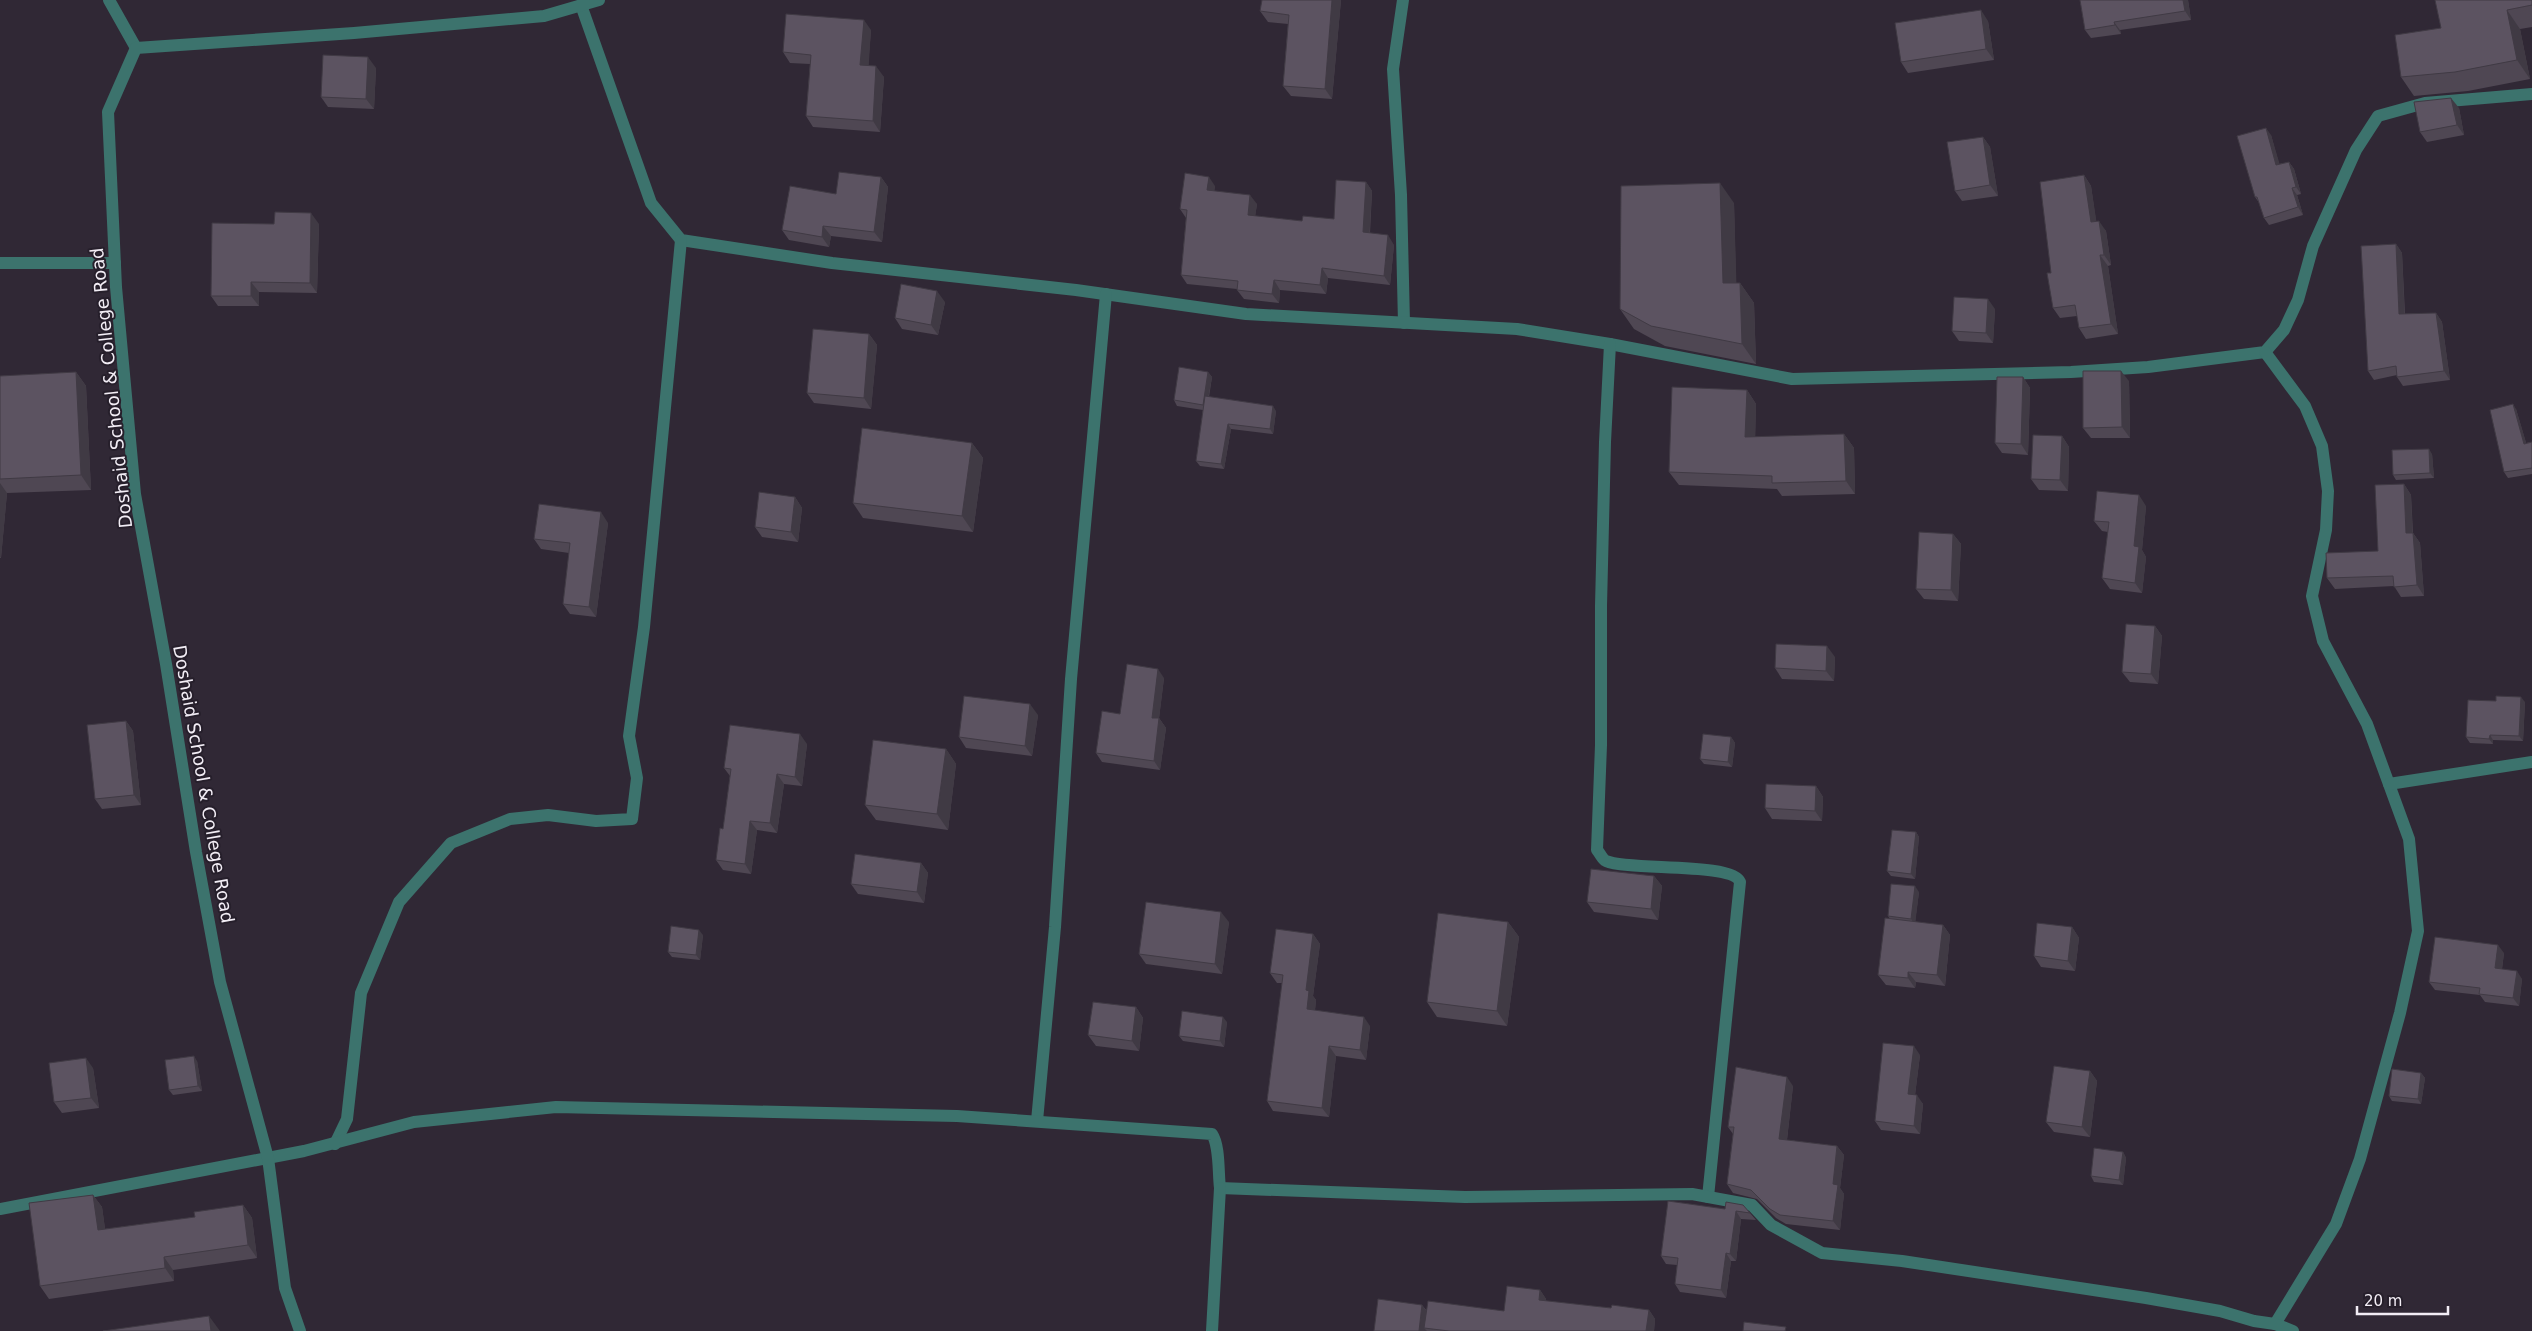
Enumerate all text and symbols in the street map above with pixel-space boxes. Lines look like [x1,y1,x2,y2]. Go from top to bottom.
street label: Doshaid School & College Road [86,247,136,529]
street label: Doshaid School & College Road [169,643,239,925]
scale bar [2357,1284,2448,1316]
text: 20 m [2364,1292,2402,1310]

